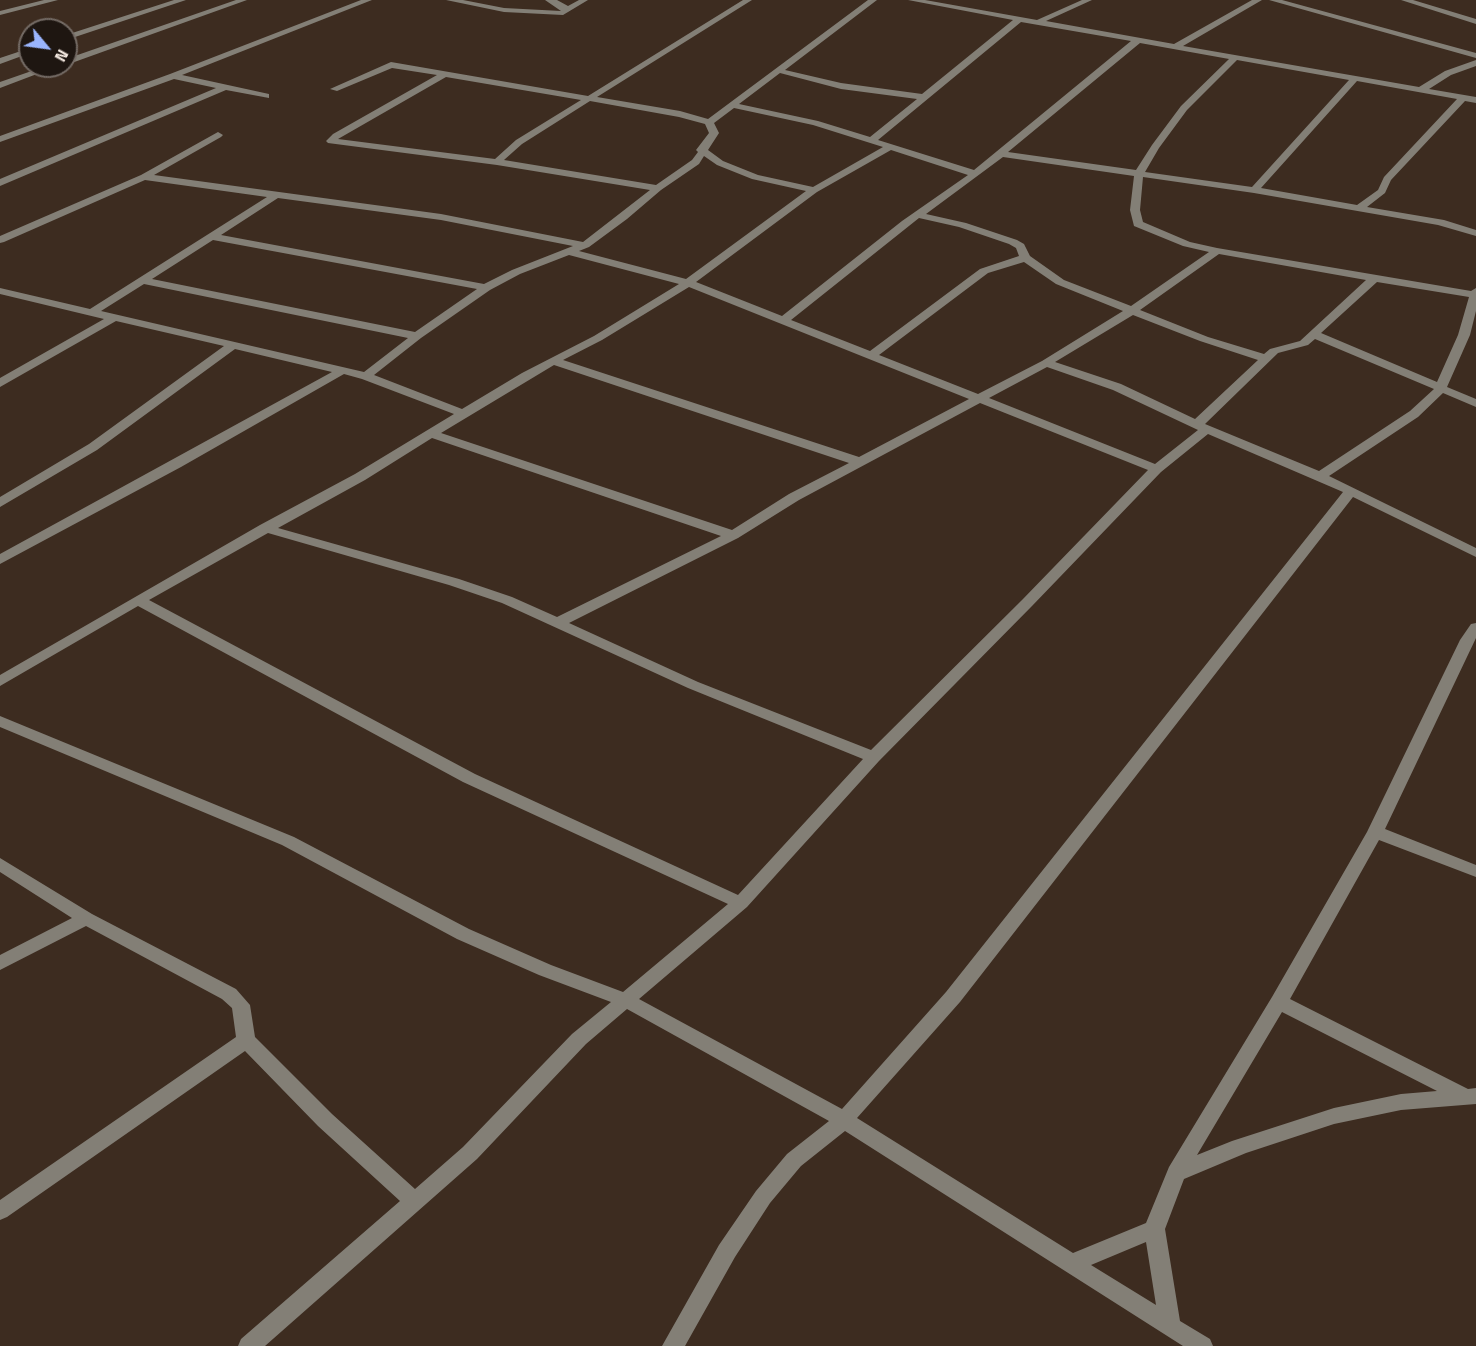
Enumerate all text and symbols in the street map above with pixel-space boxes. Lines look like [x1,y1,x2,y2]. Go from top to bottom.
north arrow [18,18,78,78]
text: N [49,45,75,66]

